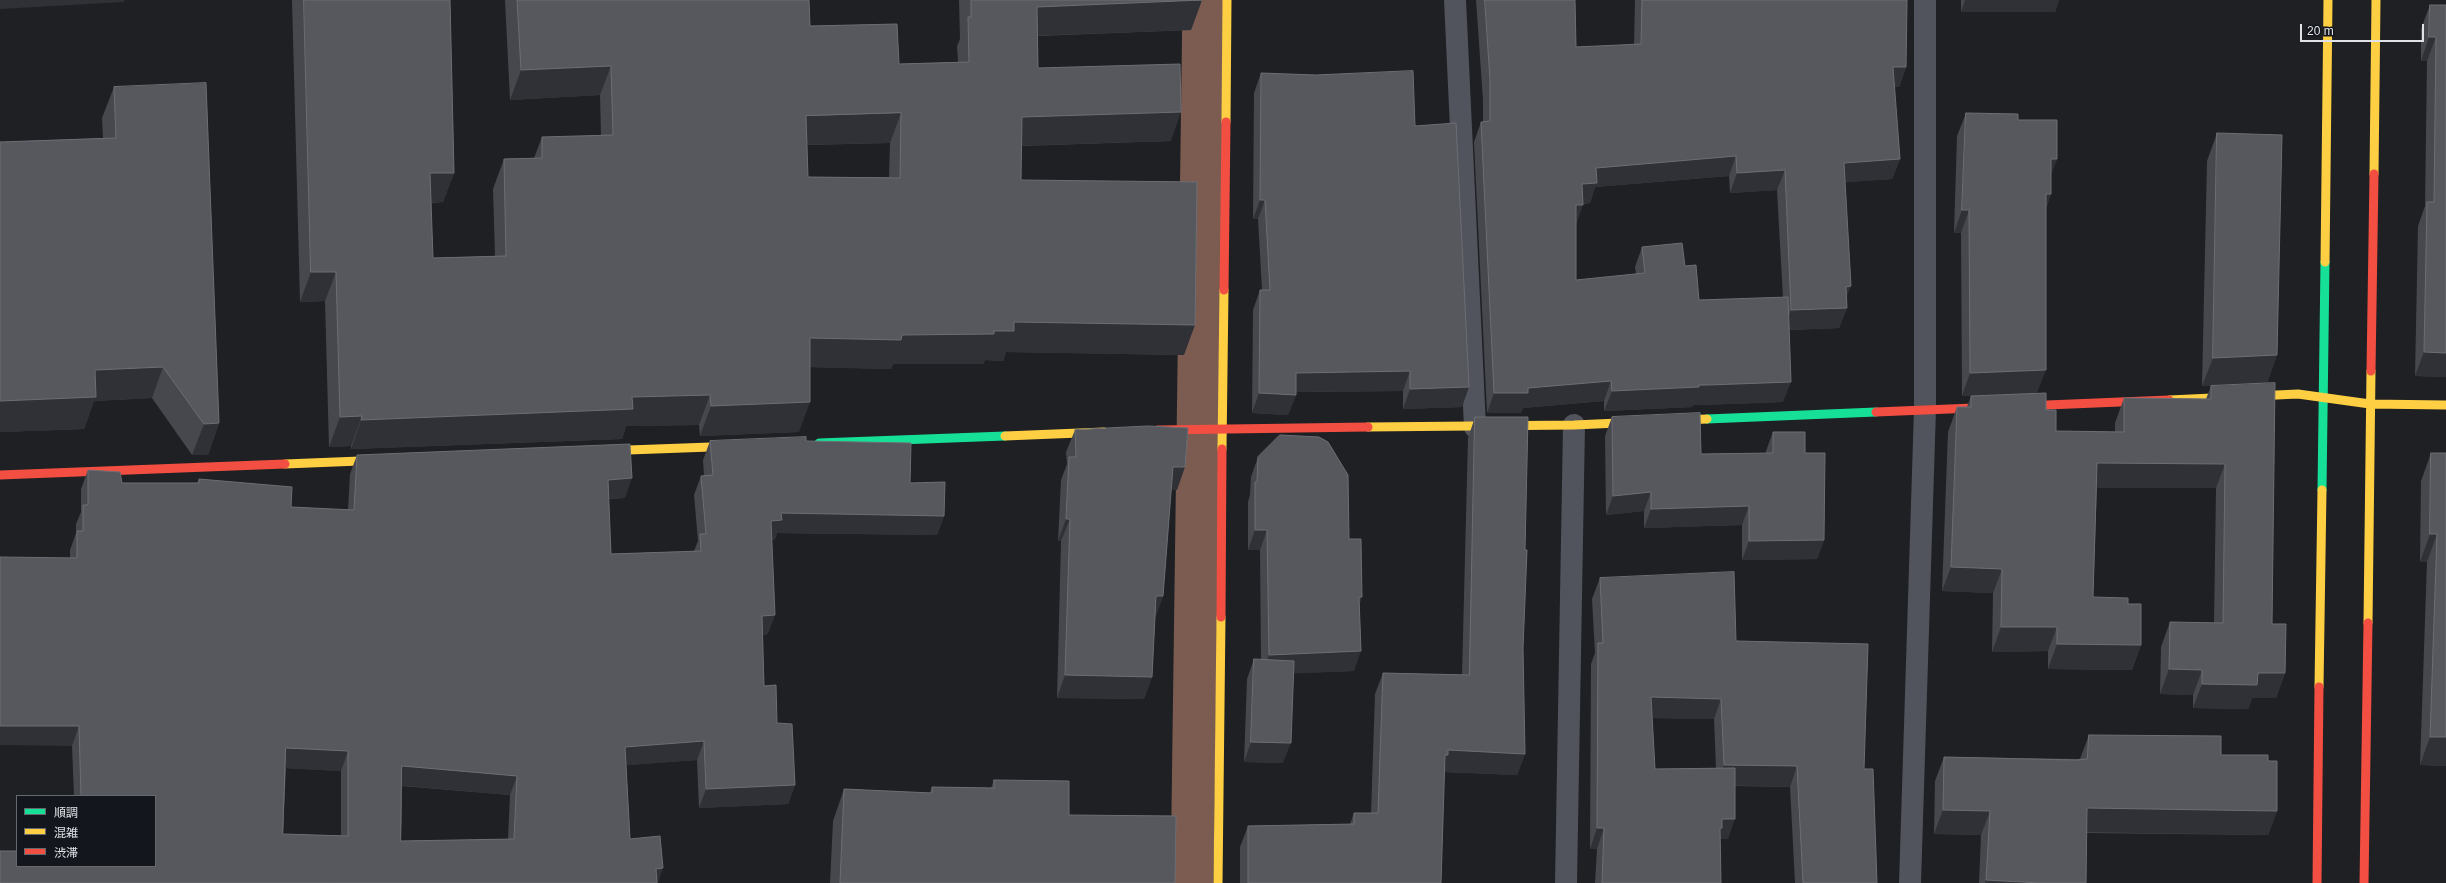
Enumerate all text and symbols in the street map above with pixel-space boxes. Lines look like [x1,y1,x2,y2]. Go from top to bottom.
scale bar [2302,16,2426,42]
text: 20 m [2307,24,2334,38]
legend [16,795,156,867]
text: 順調 [54,806,78,820]
text: 混雑 [54,826,78,840]
text: 渋滞 [54,846,78,860]

